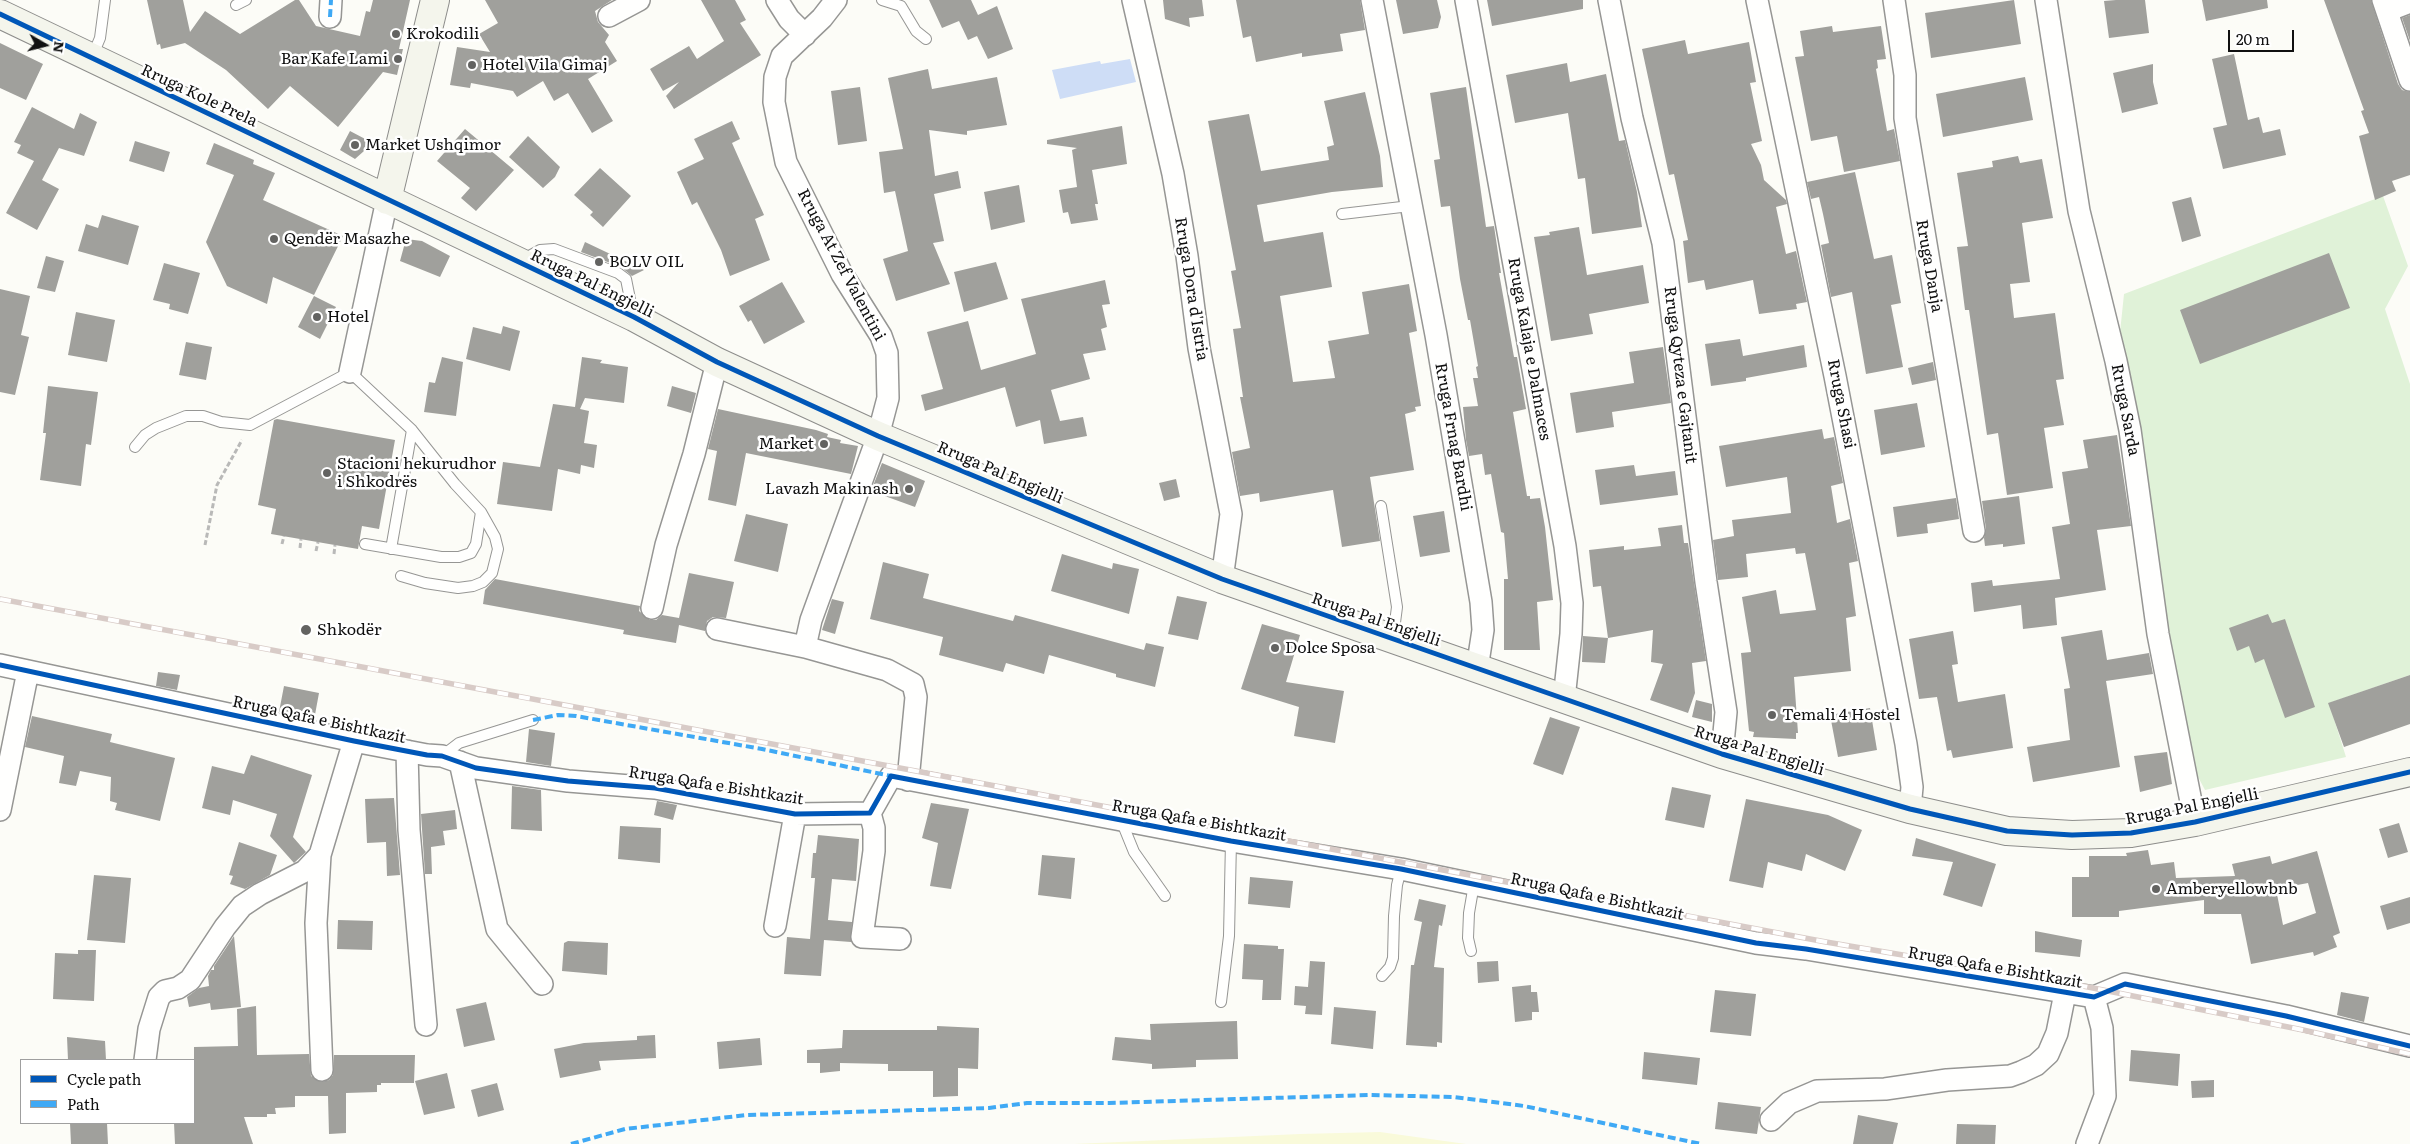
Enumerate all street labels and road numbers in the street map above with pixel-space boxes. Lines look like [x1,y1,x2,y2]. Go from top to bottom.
street label: Rruga Kole Prela [138,61,260,131]
street label: Rruga At Zef Valentini [793,186,889,344]
street label: Rruga Dora d'Istria [1170,216,1212,362]
street label: Rruga Danja [1911,218,1947,314]
street label: Rruga Pal Engjelli [527,246,657,322]
street label: Rruga Kalaja e Dalmaces [1503,256,1555,442]
street label: Rruga Qyteza e Gajtanit [1660,285,1700,465]
street label: Rruga Shasi [1823,358,1859,450]
street label: Rruga Frnag Bardhi [1430,361,1476,513]
street label: Rruga Sarda [2107,362,2143,458]
street label: Rruga Pal Engjelli [934,438,1066,508]
street label: Rruga Pal Engjelli [1309,589,1443,651]
street label: Rruga Qafa e Bishtkazit [230,692,408,748]
street label: Rruga Pal Engjelli [1691,722,1827,780]
street label: Rruga Qafa e Bishtkazit [627,763,805,809]
street label: Rruga Pal Engjelli [2124,785,2260,829]
street label: Rruga Qafa e Bishtkazit [1110,796,1288,846]
street label: Rruga Qafa e Bishtkazit [1508,869,1686,925]
street label: Rruga Qafa e Bishtkazit [1906,943,2084,993]

